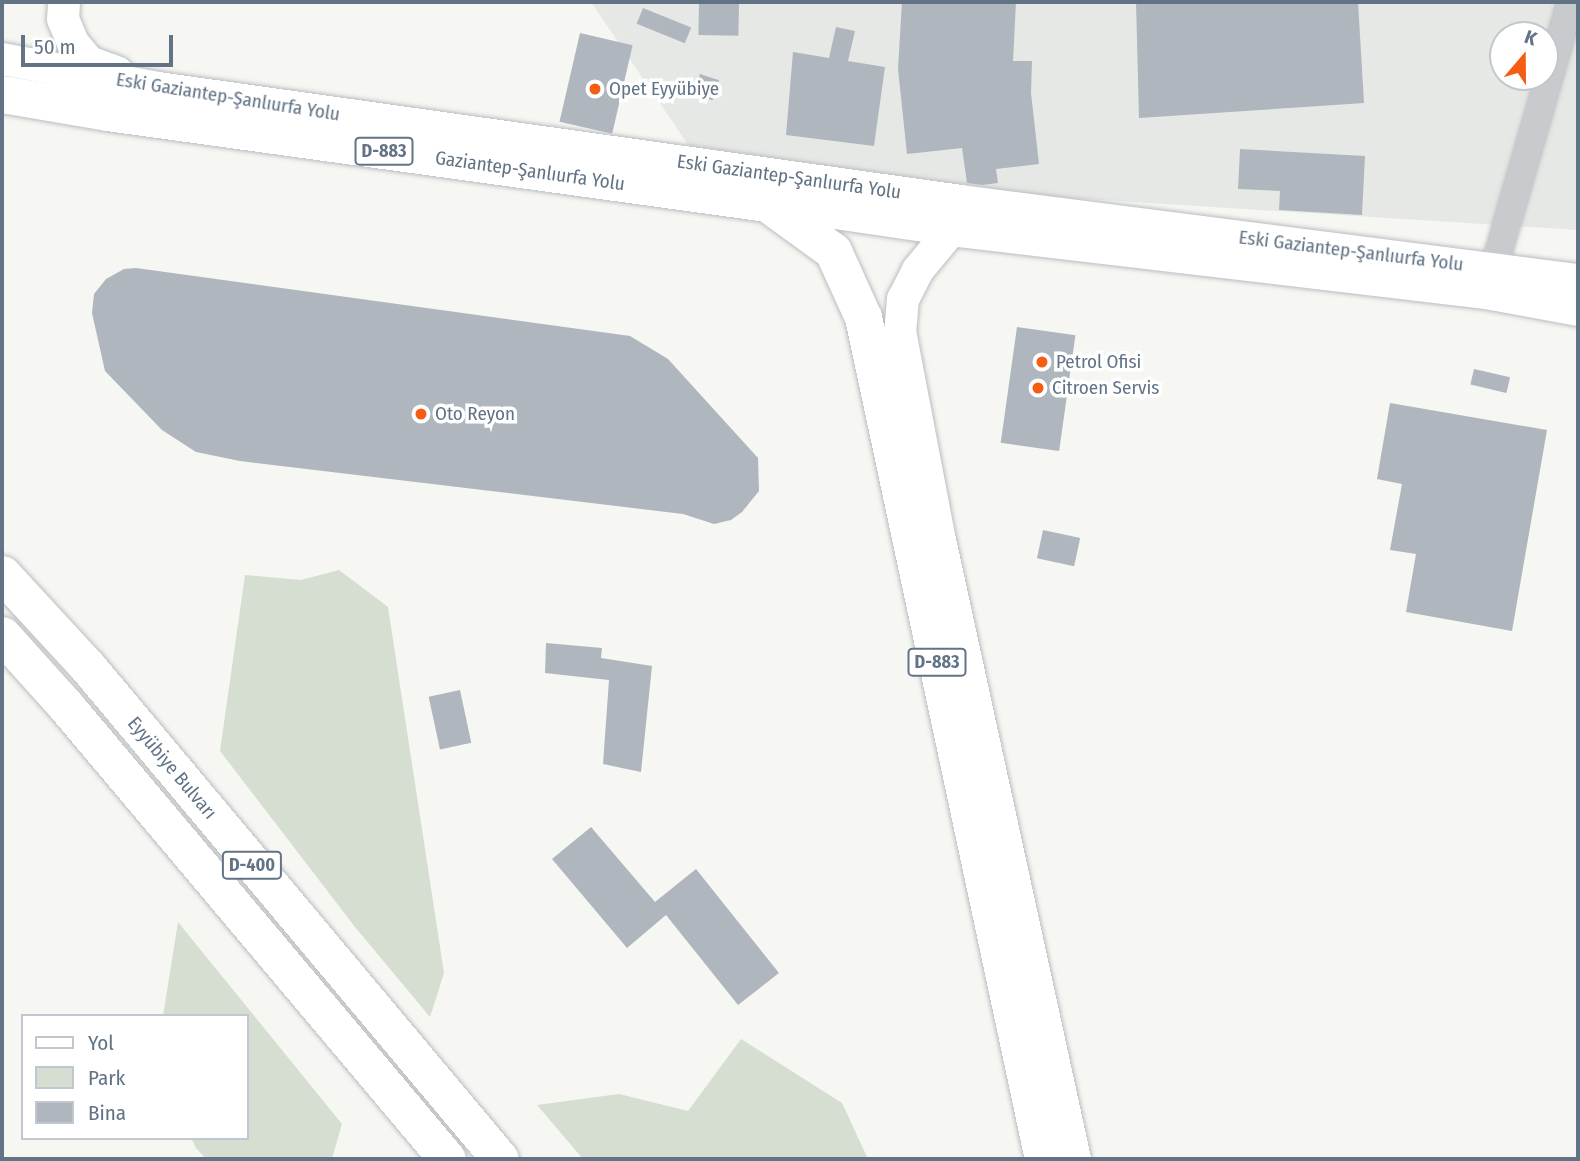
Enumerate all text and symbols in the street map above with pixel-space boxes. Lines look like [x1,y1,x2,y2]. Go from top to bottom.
scale bar [24,21,177,65]
north arrow [1489,21,1559,91]
text: K [1522,25,1540,50]
text: 50 m [34,34,76,60]
street label: Eski Gaziantep-Şanlıurfa Yolu [115,68,341,126]
place label: Opet Eyyübiye [609,78,719,100]
marker: Opet Eyyübiye [587,81,603,97]
road number: D-883 [354,136,414,166]
street label: Gaziantep-Şanlıurfa Yolu [434,146,626,196]
street label: Eski Gaziantep-Şanlıurfa Yolu [675,150,903,204]
street label: Eski Gaziantep-Şanlıurfa Yolu [1237,226,1465,276]
place label: Petrol Ofisi [1056,351,1141,373]
marker: Petrol Ofisi [1034,354,1050,370]
place label: Citroen Servis [1052,377,1159,399]
marker: Citroen Servis [1030,380,1046,396]
place label: Oto Reyon [435,403,515,425]
marker: Oto Reyon [413,406,429,422]
road number: D-883 [907,648,967,676]
street label: Eyyübiye Bulvarı [123,712,221,824]
road number: D-400 [220,850,284,880]
legend [21,1014,248,1140]
text: Yol [88,1030,114,1056]
text: Park [88,1065,125,1091]
text: Bina [88,1100,126,1126]

